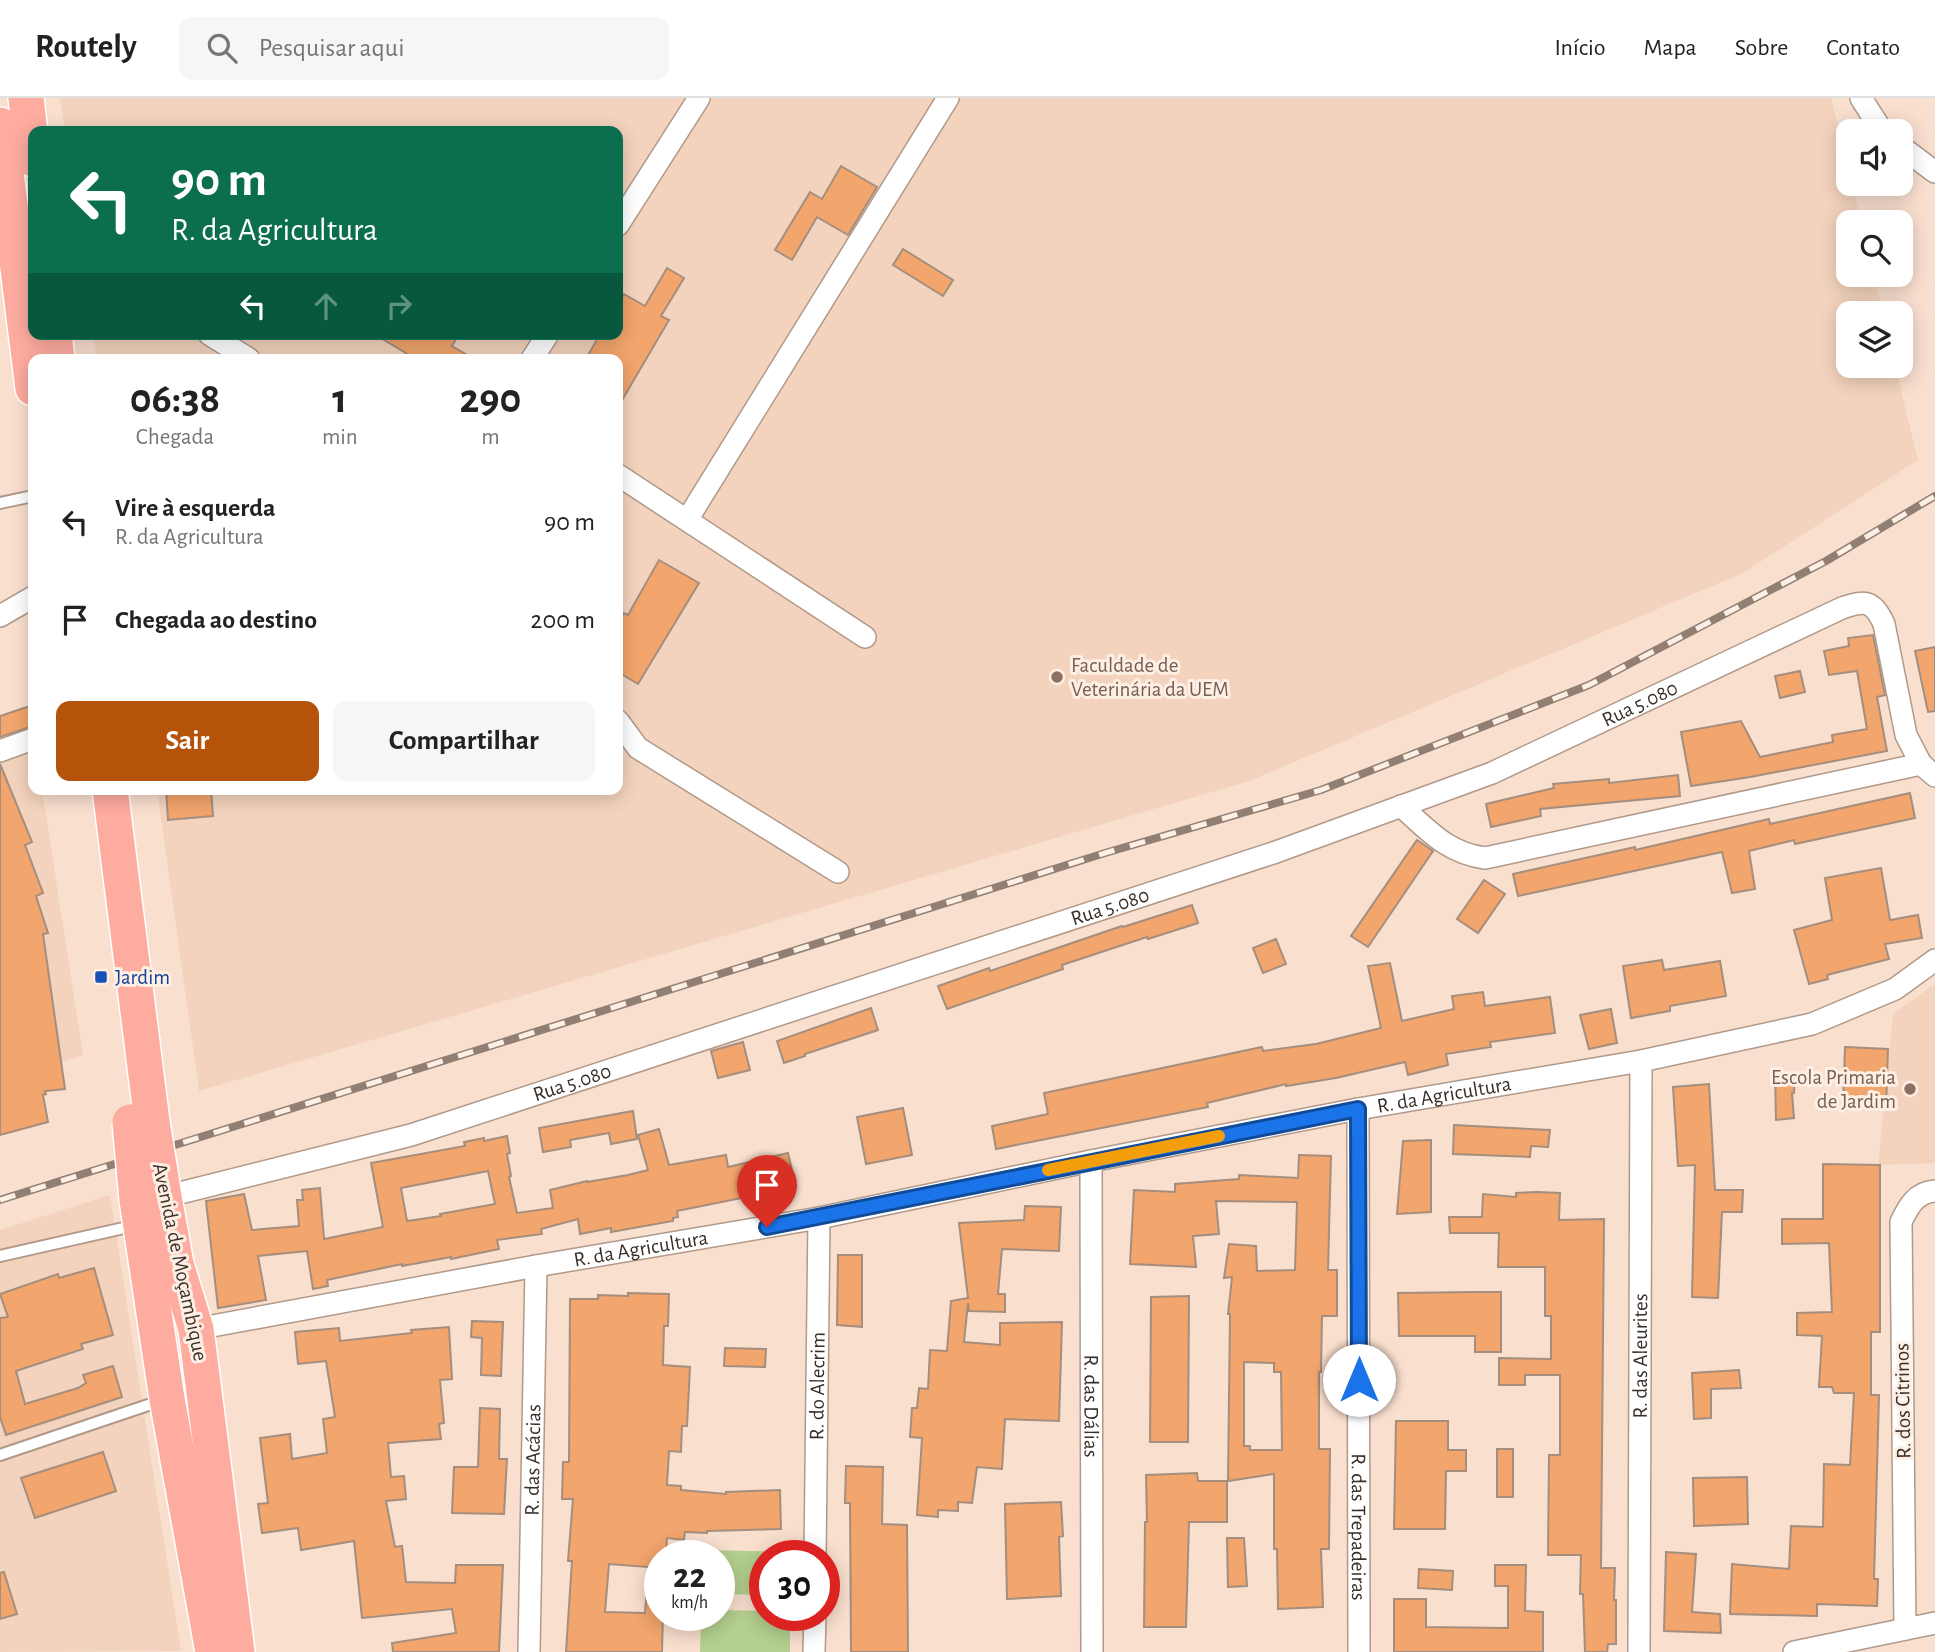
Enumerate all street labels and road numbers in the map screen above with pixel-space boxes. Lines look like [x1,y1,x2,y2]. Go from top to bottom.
street label: Rua 5.080 [1599,677,1681,730]
street label: Rua 5.080 [1068,884,1152,929]
street label: Rua 5.080 [530,1060,614,1105]
street label: R. da Agricultura [1375,1073,1513,1116]
street label: Avenida de Moçambique [149,1161,211,1363]
street label: R. da Agricultura [572,1226,710,1270]
street label: R. das Aleurites [1629,1293,1651,1419]
street label: R. do Alecrim [806,1332,828,1440]
street label: R. dos Citrinos [1891,1343,1915,1459]
street label: R. das Dálias [1081,1355,1102,1457]
street label: R. das Acácias [521,1404,544,1516]
street label: R. das Trepadeiras [1348,1453,1369,1601]

